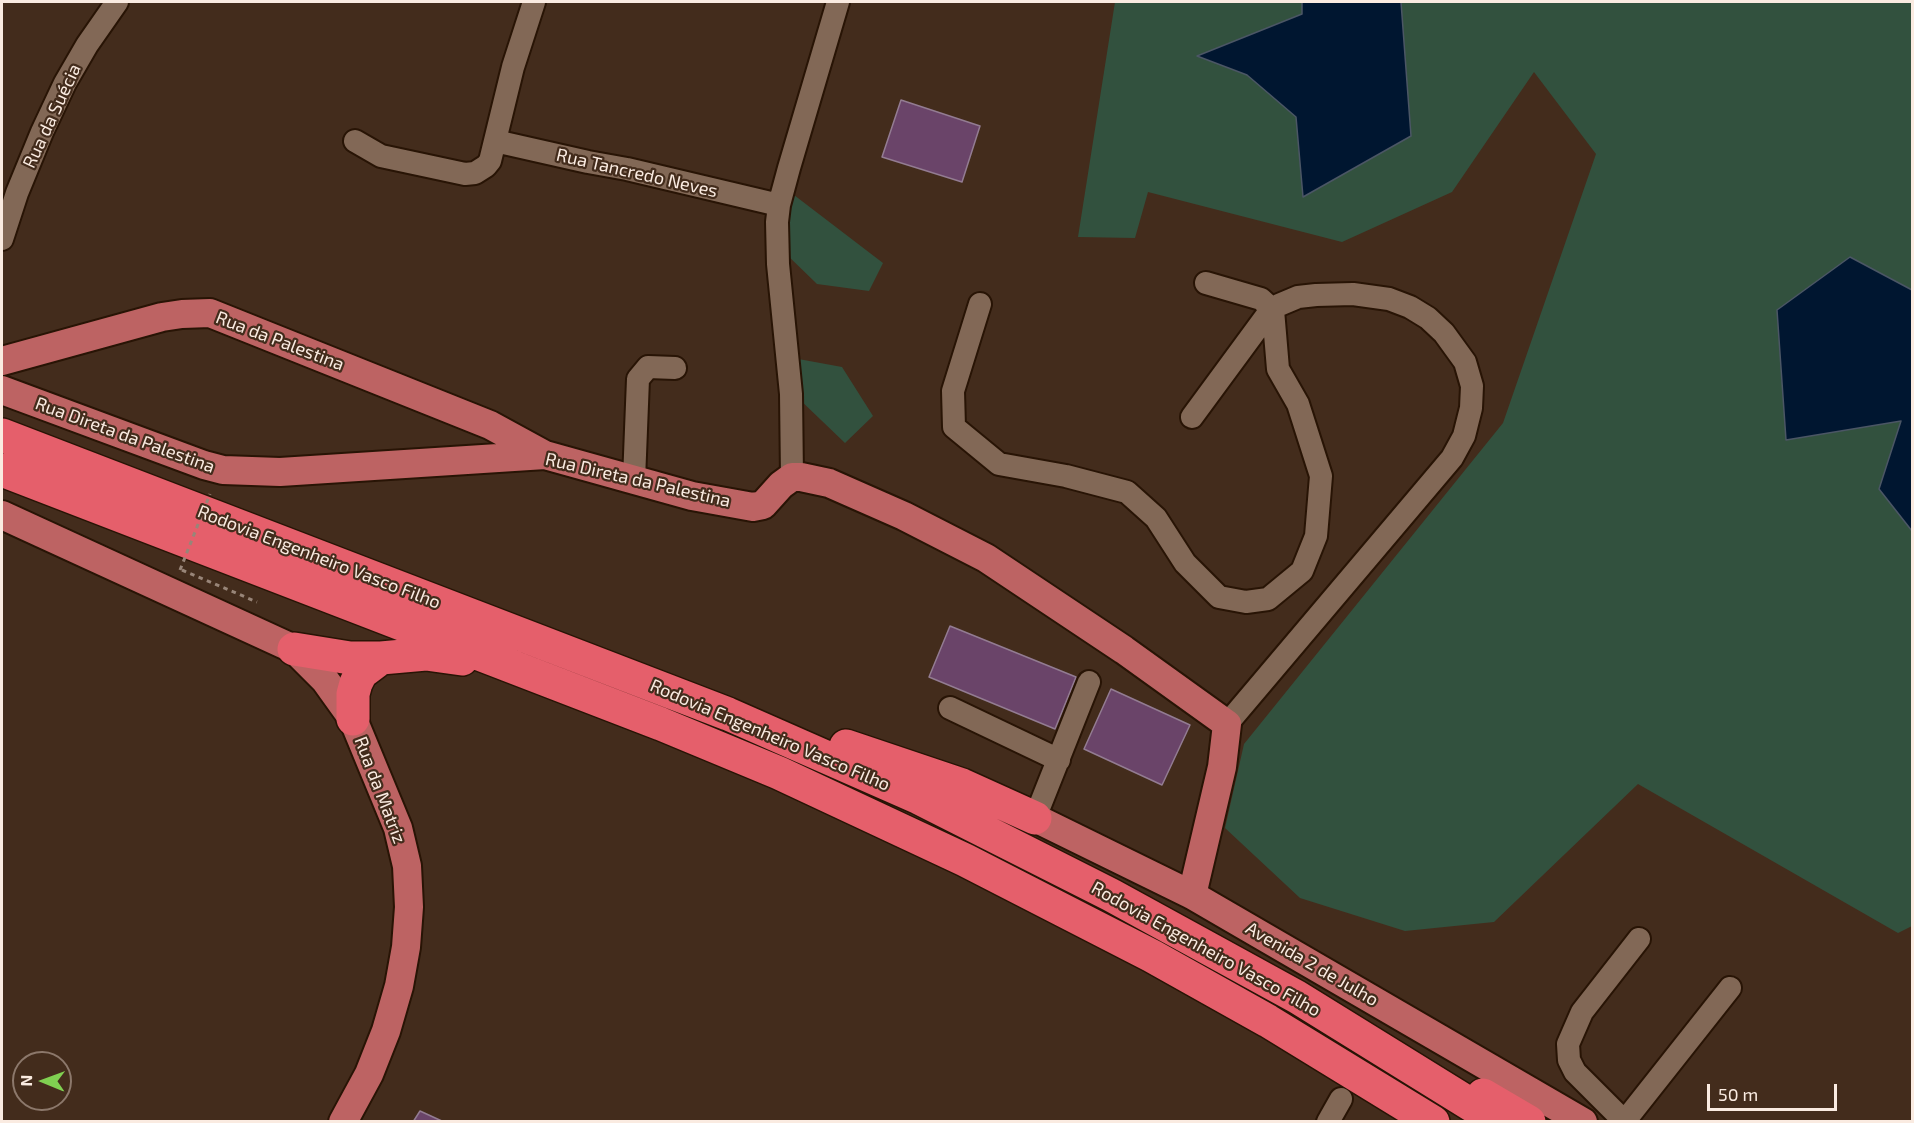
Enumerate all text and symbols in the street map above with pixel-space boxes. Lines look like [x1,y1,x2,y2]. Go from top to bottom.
street label: Rua da Suécia [18,60,86,172]
street label: Rua Tancredo Neves [554,144,720,202]
street label: Rua da Palestina [213,307,347,375]
street label: Rua Direta da Palestina [32,392,218,478]
street label: Rua Direta da Palestina [543,448,733,512]
street label: Rodovia Engenheiro Vasco Filho [194,501,444,613]
street label: Rodovia Engenheiro Vasco Filho [647,675,893,795]
street label: Rua da Matriz [350,733,410,847]
street label: Rodovia Engenheiro Vasco Filho [1088,877,1324,1021]
street label: Avenida 2 de Julho [1242,917,1382,1011]
north arrow [12,1051,72,1111]
scale bar [1710,1072,1840,1110]
text: N [16,1075,35,1087]
text: 50 m [1718,1083,1758,1105]

